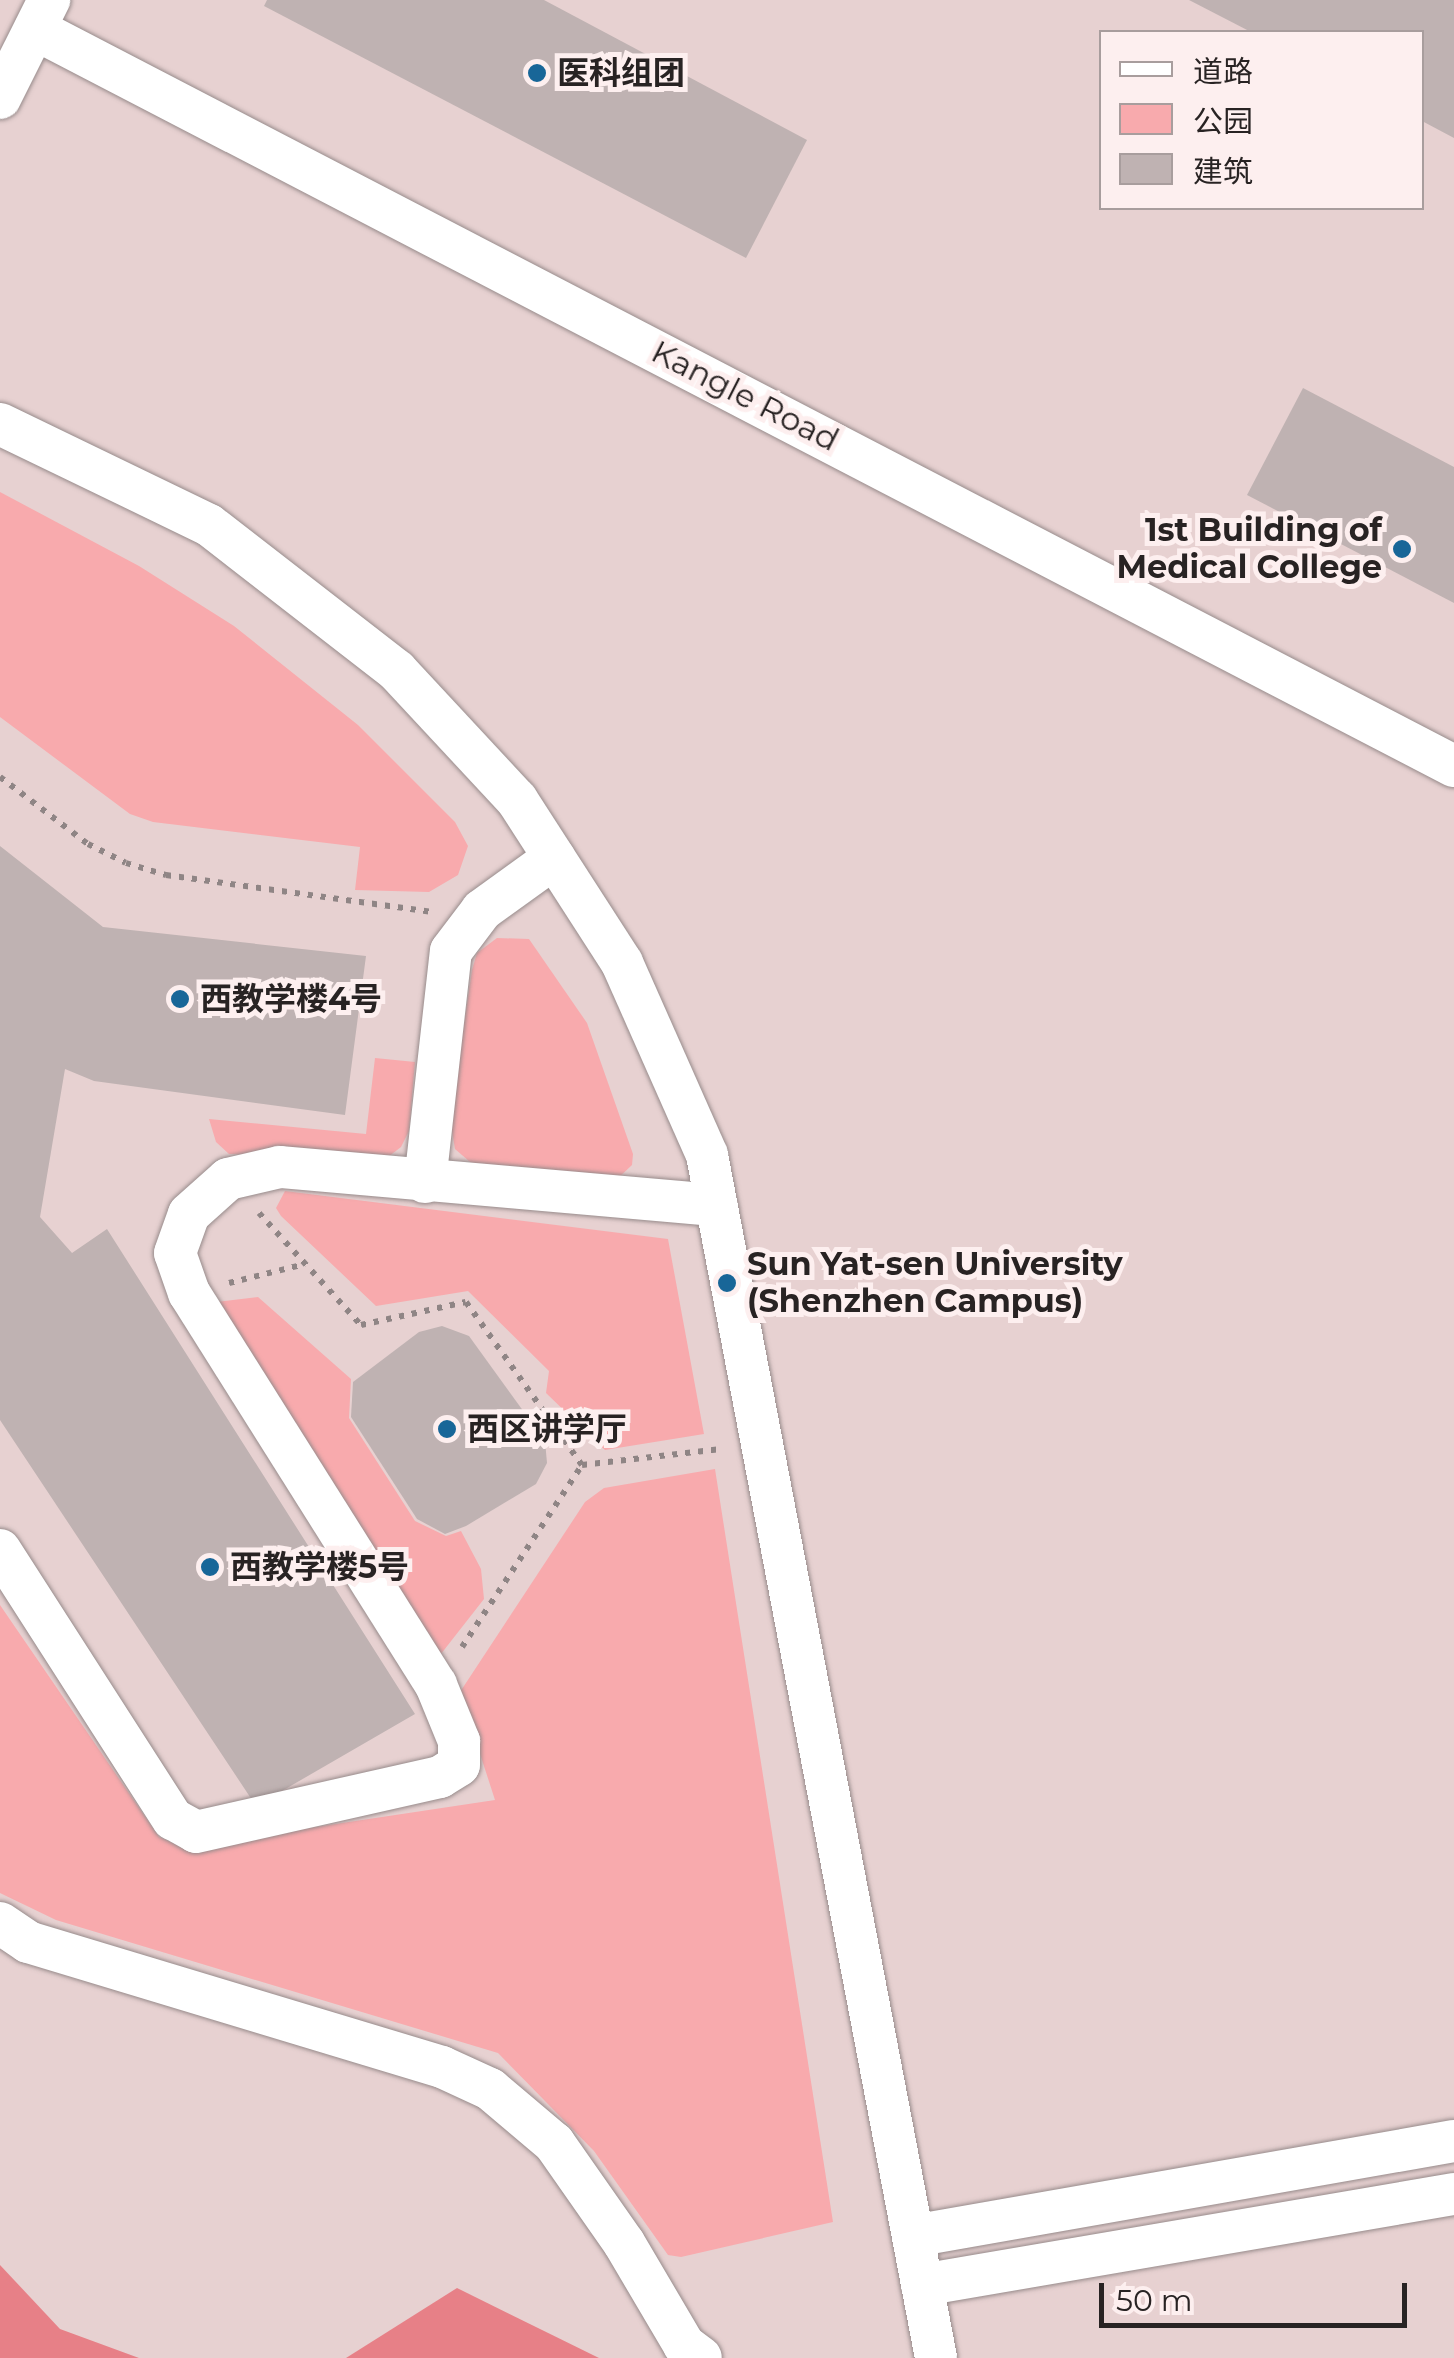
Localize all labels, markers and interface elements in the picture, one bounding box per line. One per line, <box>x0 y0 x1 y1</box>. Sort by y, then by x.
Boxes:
legend <box>1099 30 1424 210</box>
text: 道路 <box>1193 53 1253 90</box>
place label: 医科组团 <box>557 54 685 92</box>
marker: 医科组团 <box>526 62 548 84</box>
text: 公园 <box>1193 103 1253 140</box>
text: 建筑 <box>1193 153 1253 190</box>
street label: Kangle Road <box>645 332 845 460</box>
place label: 1st Building of Medical College <box>1117 512 1382 587</box>
marker: 1st Building of Medical College <box>1391 538 1413 560</box>
place label: 西教学楼4号 <box>200 980 382 1018</box>
marker: 西教学楼4号 <box>169 988 191 1010</box>
place label: Sun Yat-sen University (Shenzhen Campus) <box>747 1246 1123 1321</box>
marker: Sun Yat-sen University (Shenzhen Campus) <box>716 1272 738 1294</box>
place label: 西区讲学厅 <box>467 1410 627 1448</box>
marker: 西区讲学厅 <box>436 1418 458 1440</box>
place label: 西教学楼5号 <box>230 1548 409 1586</box>
marker: 西教学楼5号 <box>199 1556 221 1578</box>
scale bar <box>1104 2263 1412 2325</box>
text: 50 m <box>1116 2282 1193 2319</box>

